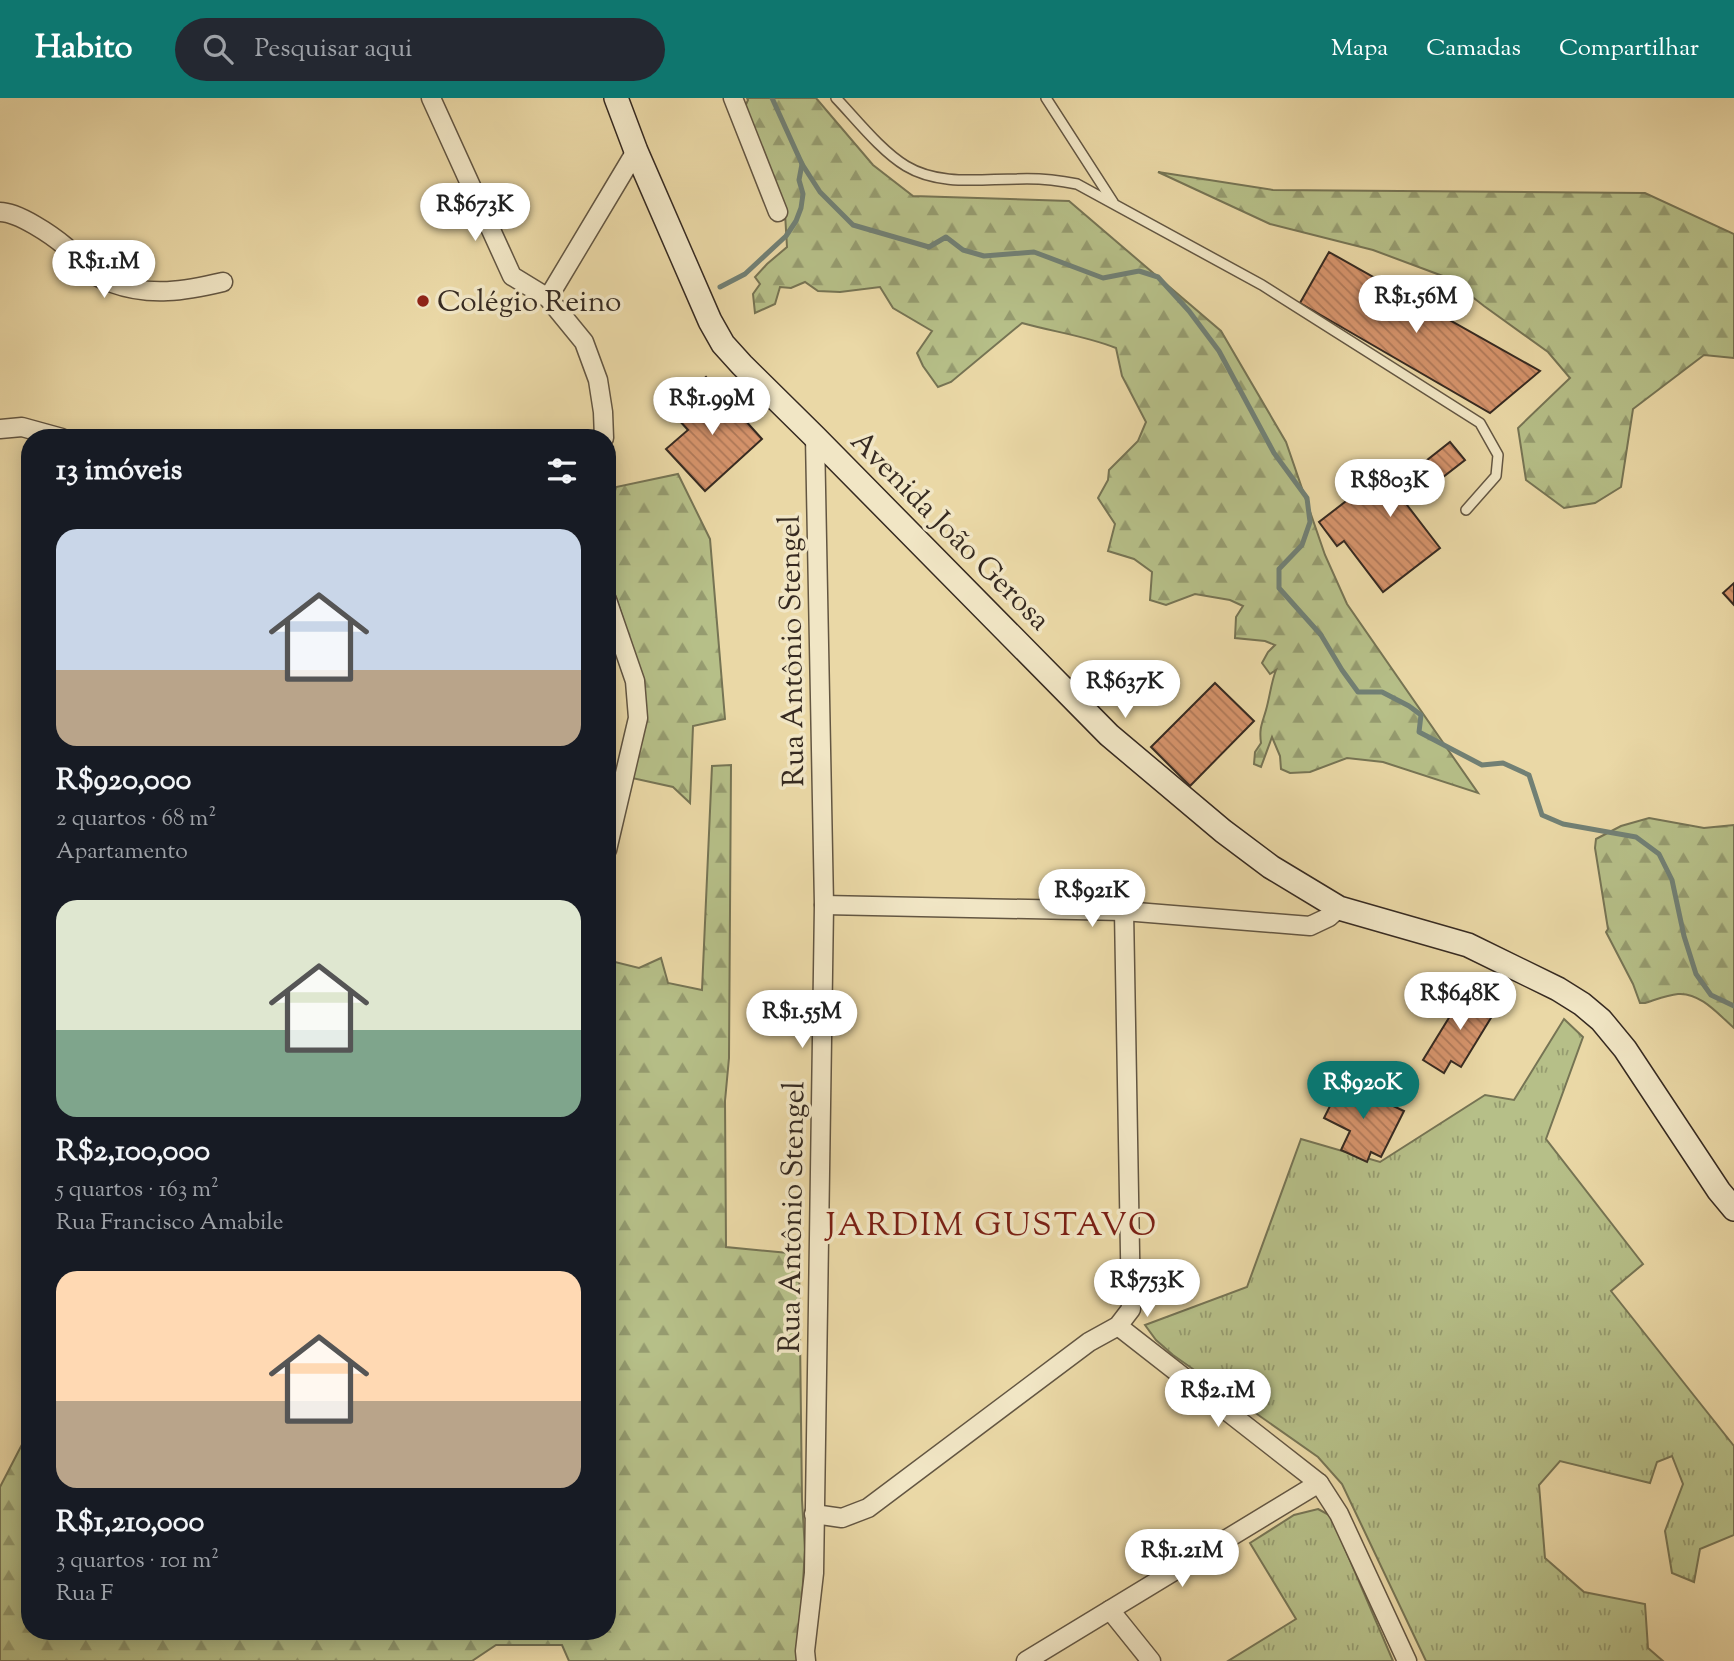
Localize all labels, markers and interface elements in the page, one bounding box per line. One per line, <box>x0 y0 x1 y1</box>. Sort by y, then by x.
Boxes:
search box <box>175 18 665 81</box>
text: Habito <box>35 25 133 73</box>
icon: search <box>199 30 237 68</box>
text: Pesquisar aqui <box>255 31 413 68</box>
text: Mapa <box>1331 32 1388 66</box>
text: Camadas <box>1426 32 1521 66</box>
text: Compartilhar <box>1559 32 1699 66</box>
pin: R$673K <box>418 184 532 243</box>
text: R$673K <box>436 189 514 222</box>
pin: R$1.1M <box>47 240 161 300</box>
text: R$1.1M <box>68 246 140 279</box>
pin: R$1.56M <box>1351 275 1481 335</box>
text: R$1.56M <box>1375 281 1457 314</box>
place label: Colégio Reino <box>437 282 621 325</box>
marker: Colégio Reino <box>415 293 431 309</box>
pin: R$1.99M <box>647 378 777 437</box>
text: R$1.99M <box>669 383 755 416</box>
street label: Avenida João Gerosa <box>839 422 1059 642</box>
text: 13 imóveis <box>56 450 182 493</box>
icon: filters <box>543 452 581 490</box>
pin: R$803K <box>1333 460 1447 519</box>
text: R$803K <box>1351 465 1429 498</box>
street label: Rua Antônio Stengel <box>770 515 817 787</box>
icon: home <box>256 574 382 700</box>
pin: R$637K <box>1068 660 1182 720</box>
text: R$637K <box>1086 666 1164 699</box>
text: R$920,000 <box>56 760 191 803</box>
text: 2 quartos · 68 m² <box>56 803 216 836</box>
text: Apartamento <box>56 836 188 869</box>
pin: R$921K <box>1035 870 1149 929</box>
text: R$921K <box>1054 875 1130 908</box>
icon: home <box>256 945 382 1071</box>
pin: R$648K <box>1403 972 1517 1032</box>
text: R$648K <box>1420 978 1500 1011</box>
pin: R$1.55M <box>737 990 867 1050</box>
text: R$1.55M <box>762 996 842 1029</box>
pin: R$920K <box>1306 1062 1420 1121</box>
text: R$920K <box>1323 1067 1403 1100</box>
street label: Rua Antônio Stengel <box>770 1081 817 1353</box>
text: R$2,100,000 <box>56 1131 210 1174</box>
text: 5 quartos · 163 m² <box>56 1174 219 1207</box>
district label: JARDIM GUSTAVO <box>824 1203 1158 1251</box>
text: Rua Francisco Amabile <box>56 1207 284 1240</box>
pin: R$753K <box>1090 1260 1204 1319</box>
text: R$753K <box>1110 1265 1184 1298</box>
icon: home <box>256 1316 382 1442</box>
pin: R$2.1M <box>1161 1370 1275 1429</box>
text: R$2.1M <box>1181 1375 1255 1408</box>
text: R$1,210,000 <box>56 1502 204 1545</box>
pin: R$1.21M <box>1117 1530 1247 1589</box>
text: R$1.21M <box>1141 1535 1223 1568</box>
text: 3 quartos · 101 m² <box>56 1545 219 1578</box>
text: Rua F <box>56 1578 113 1611</box>

